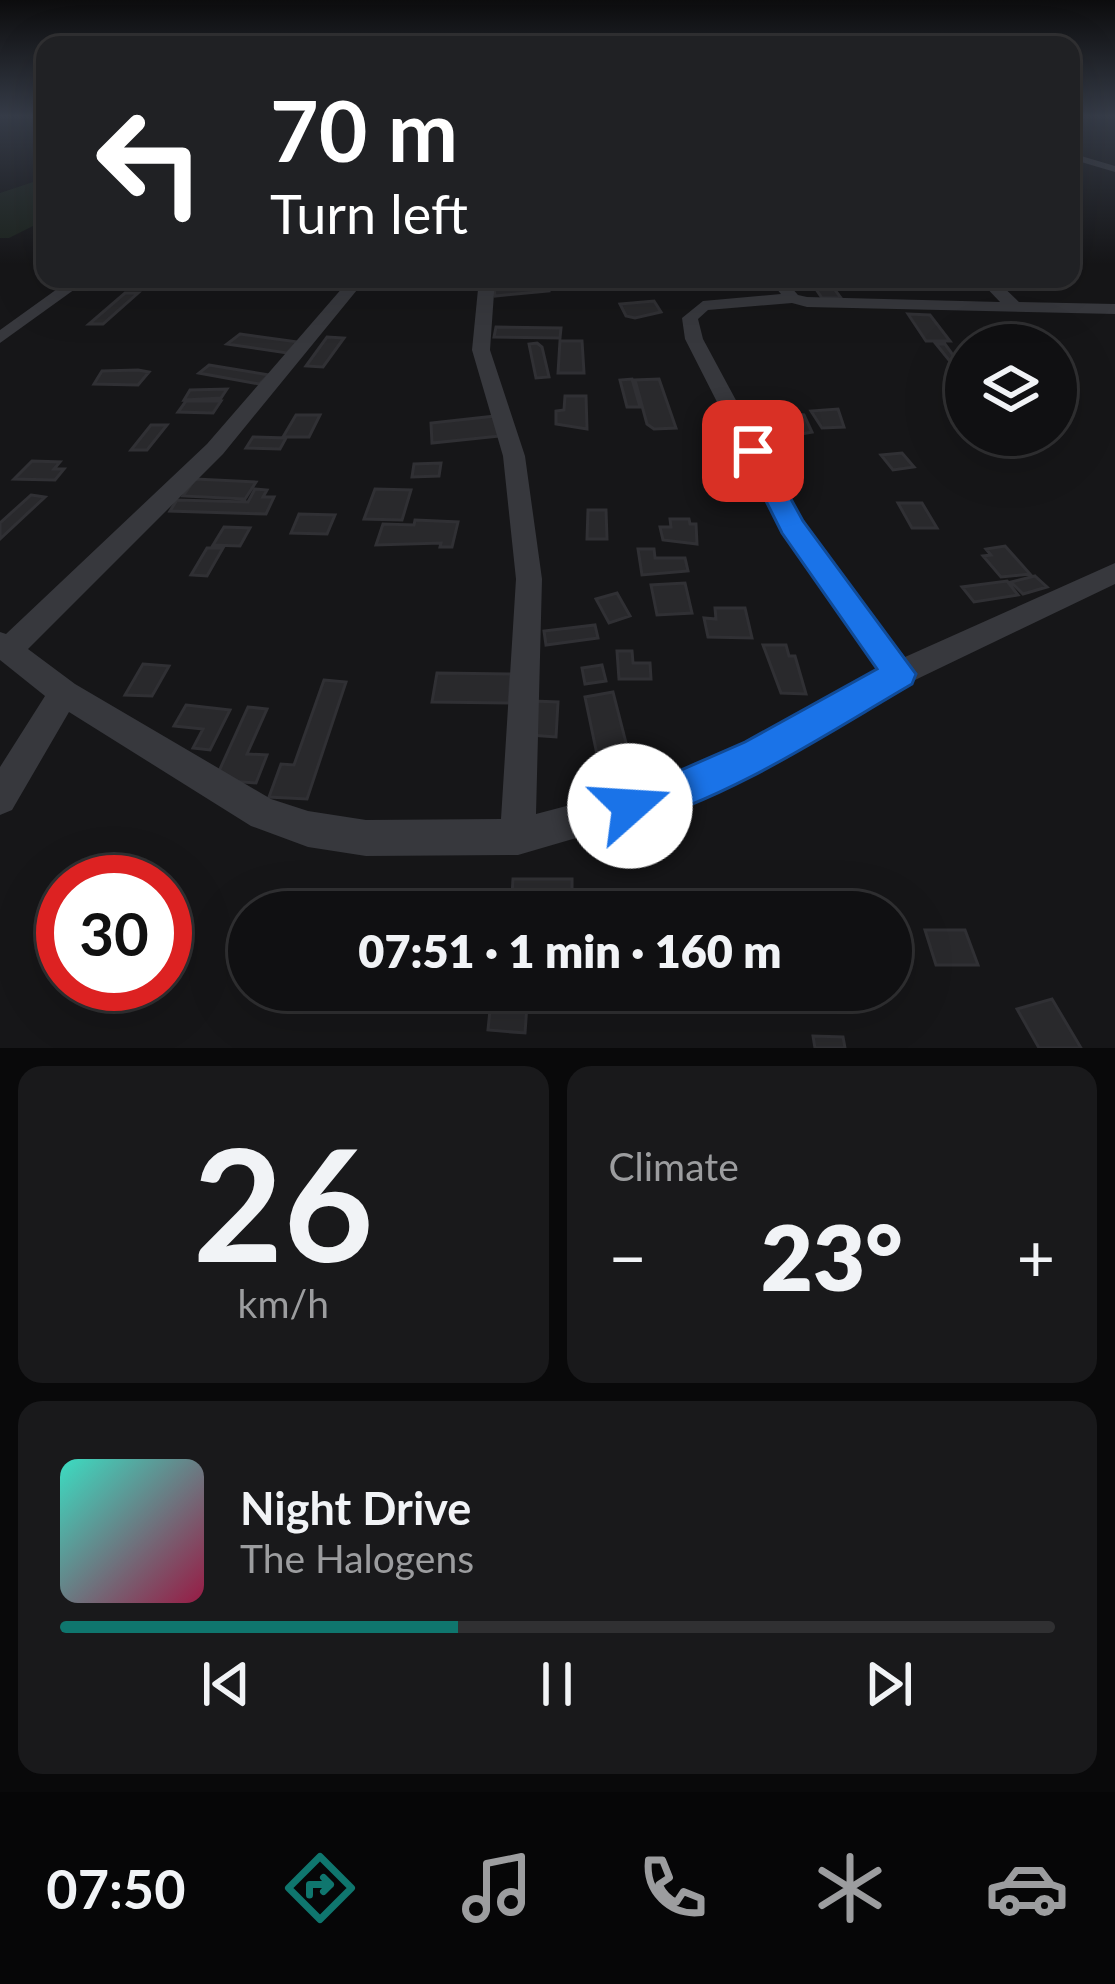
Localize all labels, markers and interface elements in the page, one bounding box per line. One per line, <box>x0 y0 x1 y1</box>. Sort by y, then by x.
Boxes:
text: 70 m <box>270 79 458 180</box>
icon: left <box>72 84 228 240</box>
text: Turn left <box>270 181 468 246</box>
map controls <box>945 324 1077 456</box>
button: layers <box>945 324 1077 456</box>
pin <box>702 400 804 502</box>
icon: arrive <box>720 418 786 484</box>
position arrow <box>567 743 693 869</box>
speed limit sign: 30 <box>36 855 192 1011</box>
text: 07:51 · 1 min · 160 m <box>358 924 782 978</box>
text: 26 <box>193 1108 374 1295</box>
text: Climate <box>609 1143 739 1189</box>
text: 23° <box>761 1202 903 1310</box>
text: − <box>609 1217 647 1296</box>
text: + <box>1017 1217 1055 1296</box>
text: km/h <box>238 1280 329 1326</box>
text: Night Drive <box>240 1481 471 1535</box>
text: The Halogens <box>240 1535 474 1581</box>
icon: previous <box>193 1651 259 1717</box>
icon: pause <box>524 1651 590 1717</box>
icon: next <box>856 1651 922 1717</box>
icon: directions <box>278 1846 362 1930</box>
icon: music <box>455 1846 539 1930</box>
icon: phone <box>631 1846 715 1930</box>
icon: climate <box>808 1846 892 1930</box>
icon: car <box>985 1846 1069 1930</box>
text: 07:50 <box>46 1856 186 1921</box>

